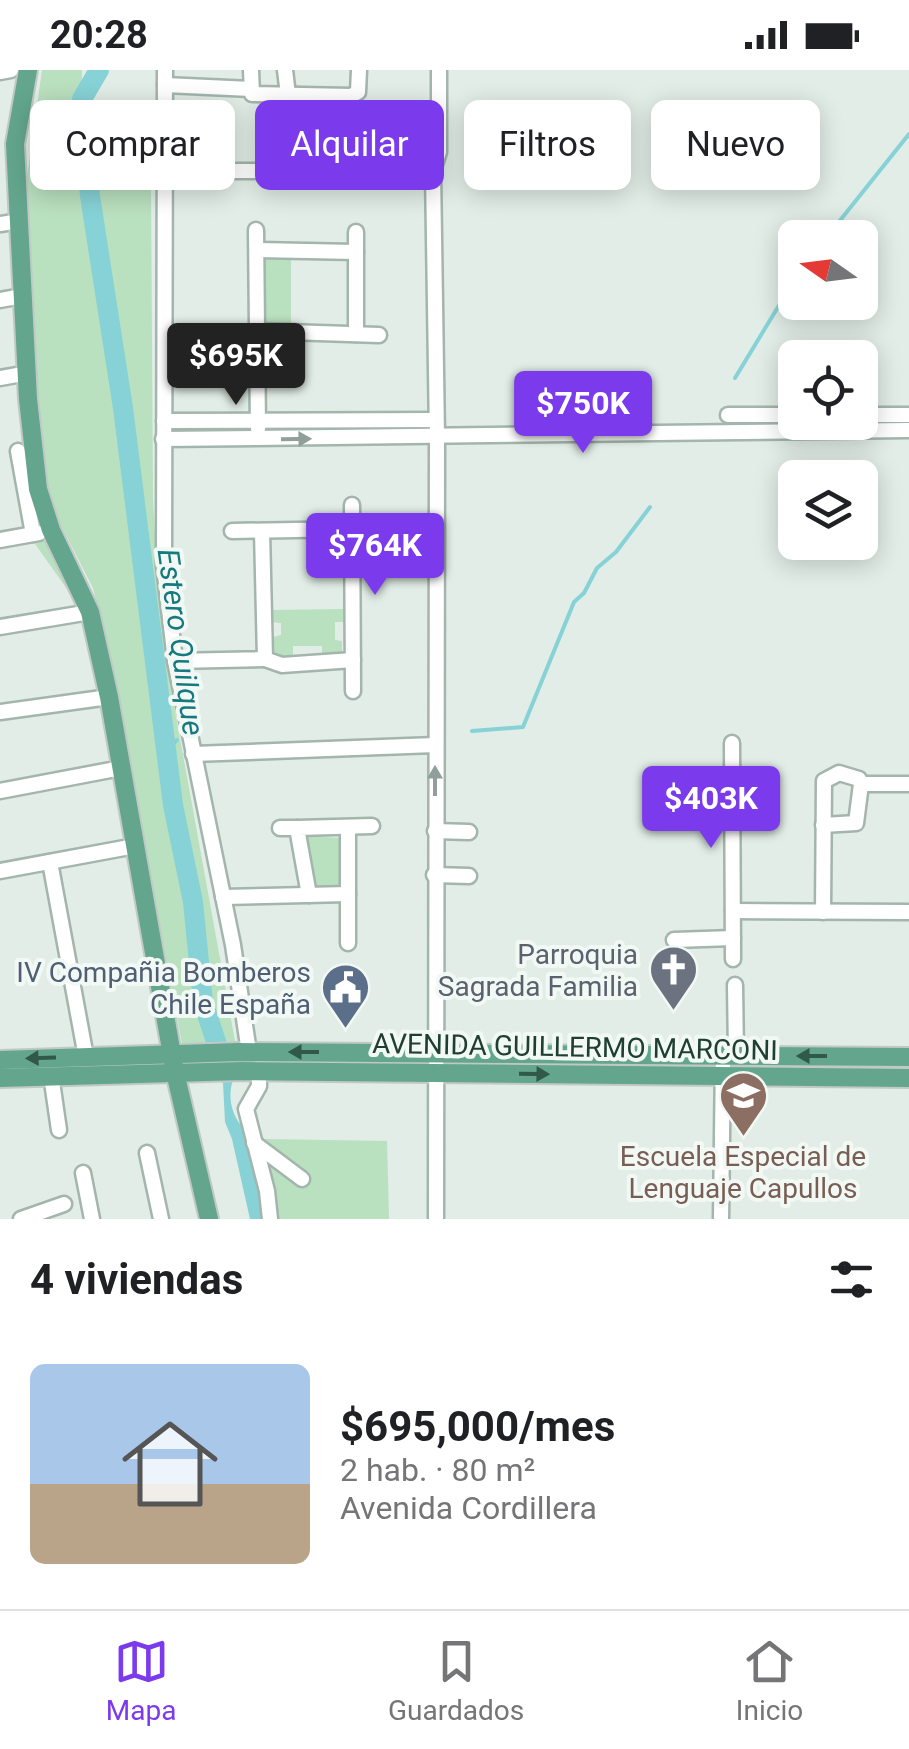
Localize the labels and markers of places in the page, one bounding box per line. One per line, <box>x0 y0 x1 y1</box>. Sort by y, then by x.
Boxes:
pin: $695K <box>166 323 306 408</box>
pin: $750K <box>513 371 653 456</box>
pin: $764K <box>305 513 445 598</box>
pin: $403K <box>641 766 781 851</box>
place label: Parroquia Sagrada Familia <box>438 938 638 1003</box>
church icon: Parroquia Sagrada Familia <box>647 944 699 1012</box>
place label: IV Compañia Bomberos Chile España <box>16 956 311 1021</box>
public building icon: IV Compañia Bomberos Chile España <box>320 962 372 1030</box>
school or university icon: Escuela Especial de Lenguaje Capullos <box>717 1070 769 1138</box>
place label: Escuela Especial de Lenguaje Capullos <box>620 1140 866 1205</box>

